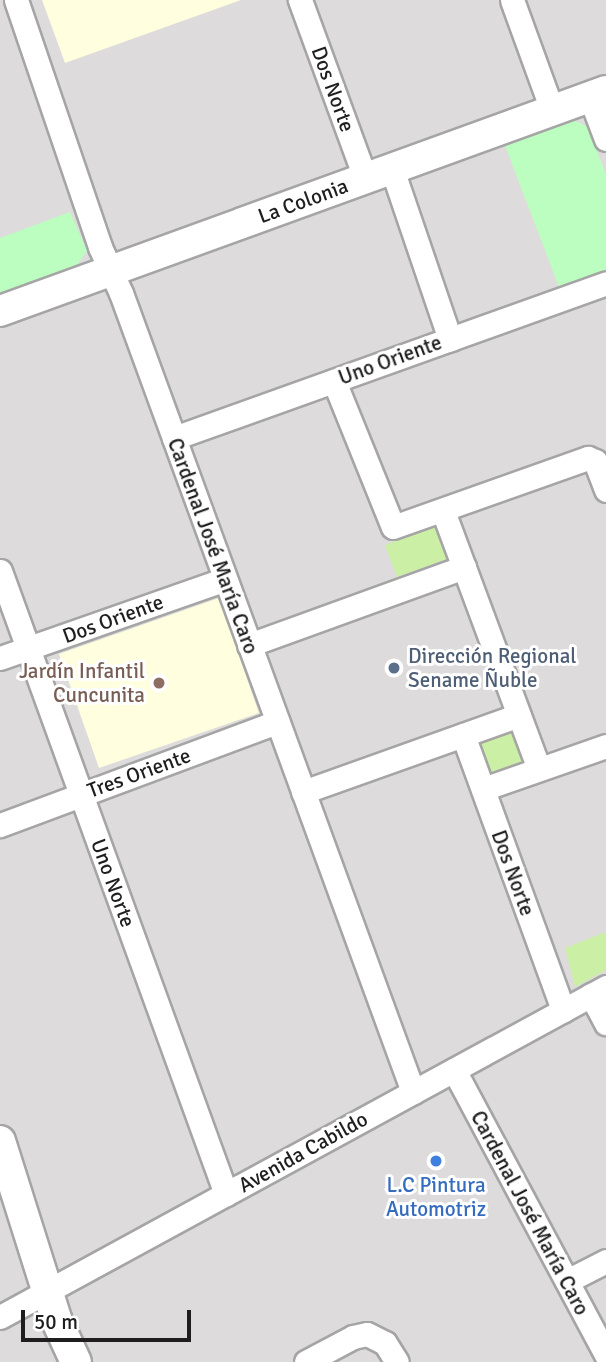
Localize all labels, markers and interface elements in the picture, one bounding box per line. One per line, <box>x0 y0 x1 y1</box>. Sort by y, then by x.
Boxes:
street label: Dos Norte <box>306 43 360 135</box>
street label: La Colonia <box>254 173 352 229</box>
street label: Uno Oriente <box>335 330 445 390</box>
street label: Cardenal José María Caro <box>162 435 264 657</box>
street label: Dos Oriente <box>59 589 167 649</box>
place label: Dirección Regional Sename Ñuble <box>408 643 576 693</box>
place label: Jardín Infantil Cuncunita <box>19 658 145 708</box>
marker: Dirección Regional Sename Ñuble <box>386 660 402 676</box>
marker: Jardín Infantil Cuncunita <box>151 675 167 691</box>
street label: Tres Oriente <box>84 743 194 803</box>
street label: Dos Norte <box>486 827 540 919</box>
street label: Uno Norte <box>85 835 141 931</box>
street label: Avenida Cabildo <box>234 1106 372 1198</box>
street label: Cardenal José María Caro <box>465 1106 595 1320</box>
marker: L.C Pintura Automotriz <box>428 1153 444 1169</box>
place label: L.C Pintura Automotriz <box>386 1172 486 1222</box>
scale bar <box>24 1296 194 1340</box>
text: 50 m <box>34 1309 78 1335</box>

